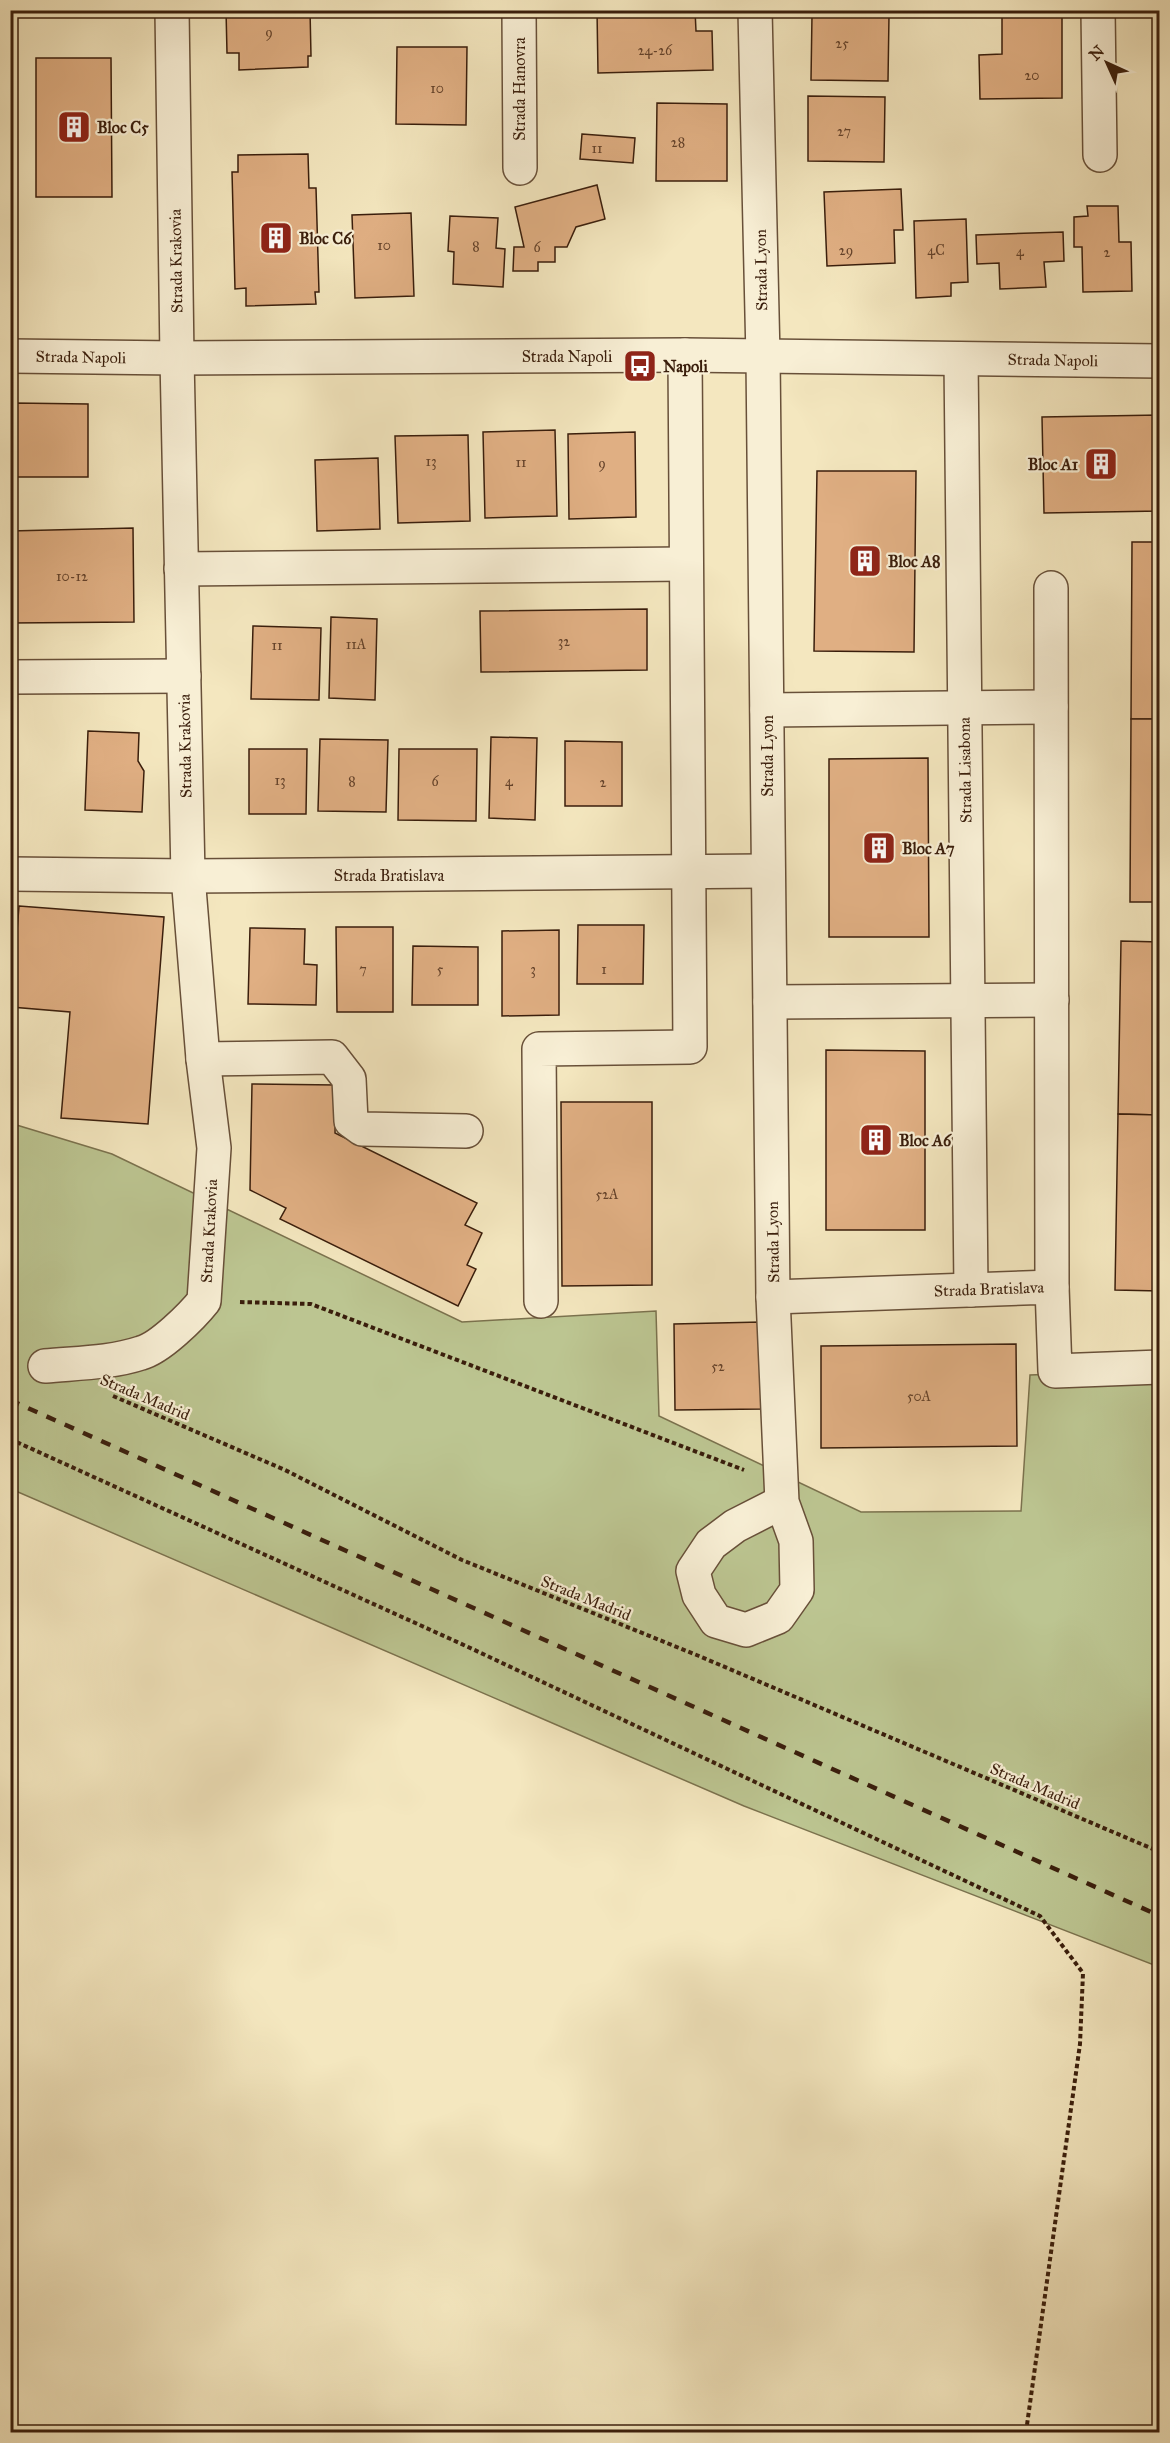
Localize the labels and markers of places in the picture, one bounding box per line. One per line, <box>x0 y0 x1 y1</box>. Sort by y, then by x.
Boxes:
building icon: Bloc C5 <box>56 109 92 145</box>
place label: Bloc C5 <box>97 118 149 137</box>
building icon: Bloc C6 <box>258 220 294 256</box>
place label: Bloc C6 <box>299 229 352 248</box>
bus stop icon: Napoli <box>622 348 658 384</box>
place label: Napoli <box>663 357 708 377</box>
building icon: Bloc A1 <box>1083 446 1119 482</box>
place label: Bloc A1 <box>1028 455 1079 474</box>
building icon: Bloc A8 <box>847 543 883 579</box>
place label: Bloc A8 <box>888 552 941 571</box>
building icon: Bloc A7 <box>861 830 897 866</box>
place label: Bloc A7 <box>902 839 955 858</box>
building icon: Bloc A6 <box>858 1122 894 1158</box>
place label: Bloc A6 <box>899 1131 952 1150</box>

